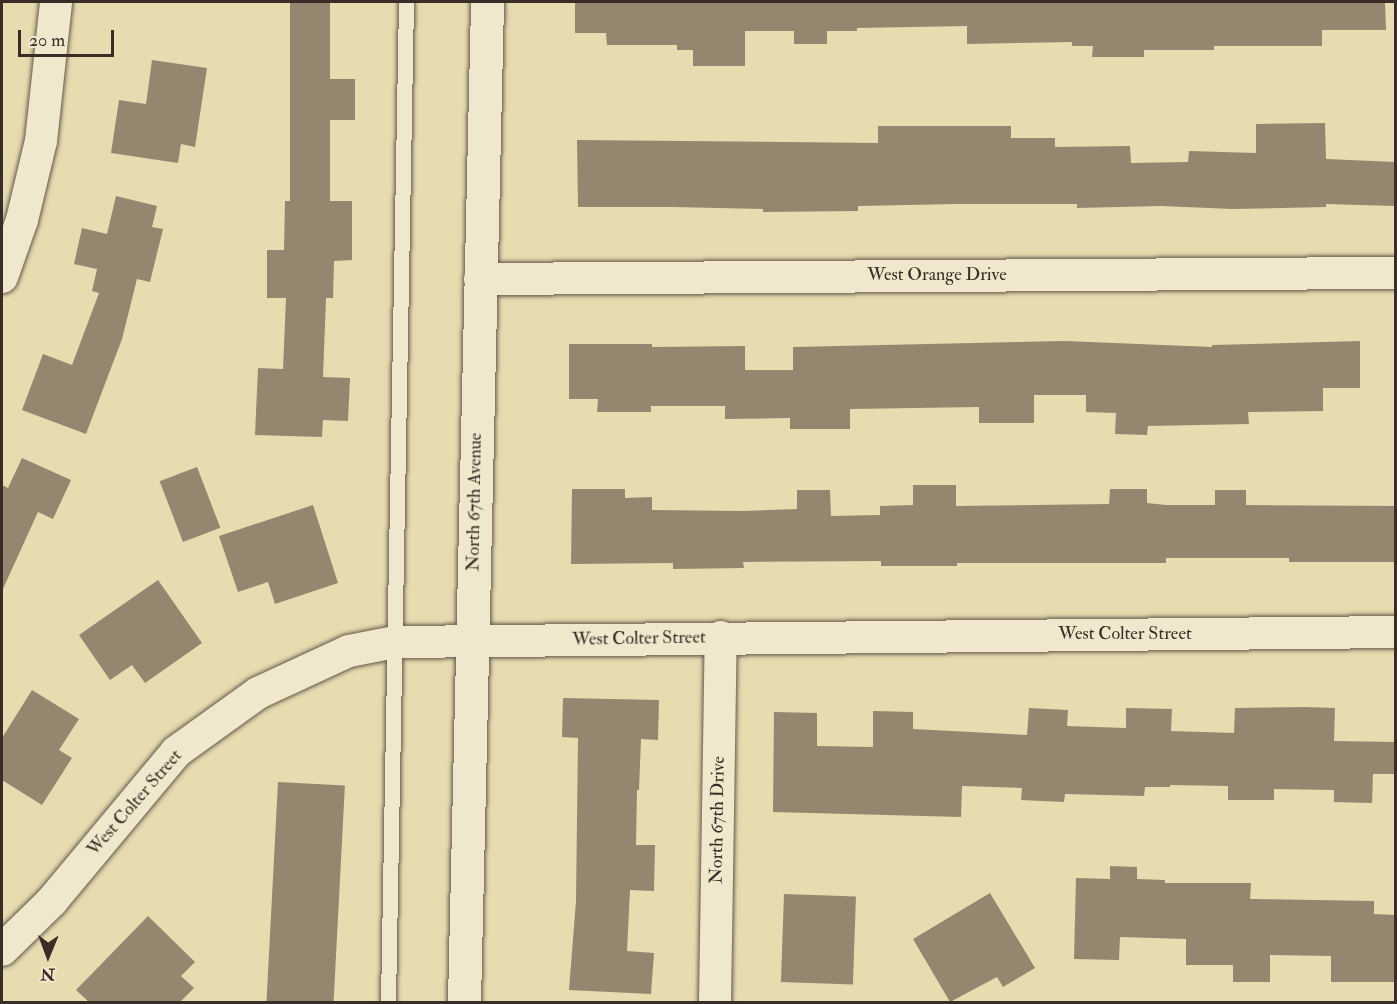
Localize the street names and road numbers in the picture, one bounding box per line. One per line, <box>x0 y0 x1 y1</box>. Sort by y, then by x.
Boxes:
street label: West Orange Drive <box>867 264 1007 286</box>
street label: North 67th Avenue <box>463 433 487 571</box>
street label: West Colter Street <box>1058 623 1192 645</box>
street label: West Colter Street <box>572 627 706 651</box>
street label: West Colter Street <box>83 746 187 860</box>
street label: North 67th Drive <box>706 756 730 884</box>

